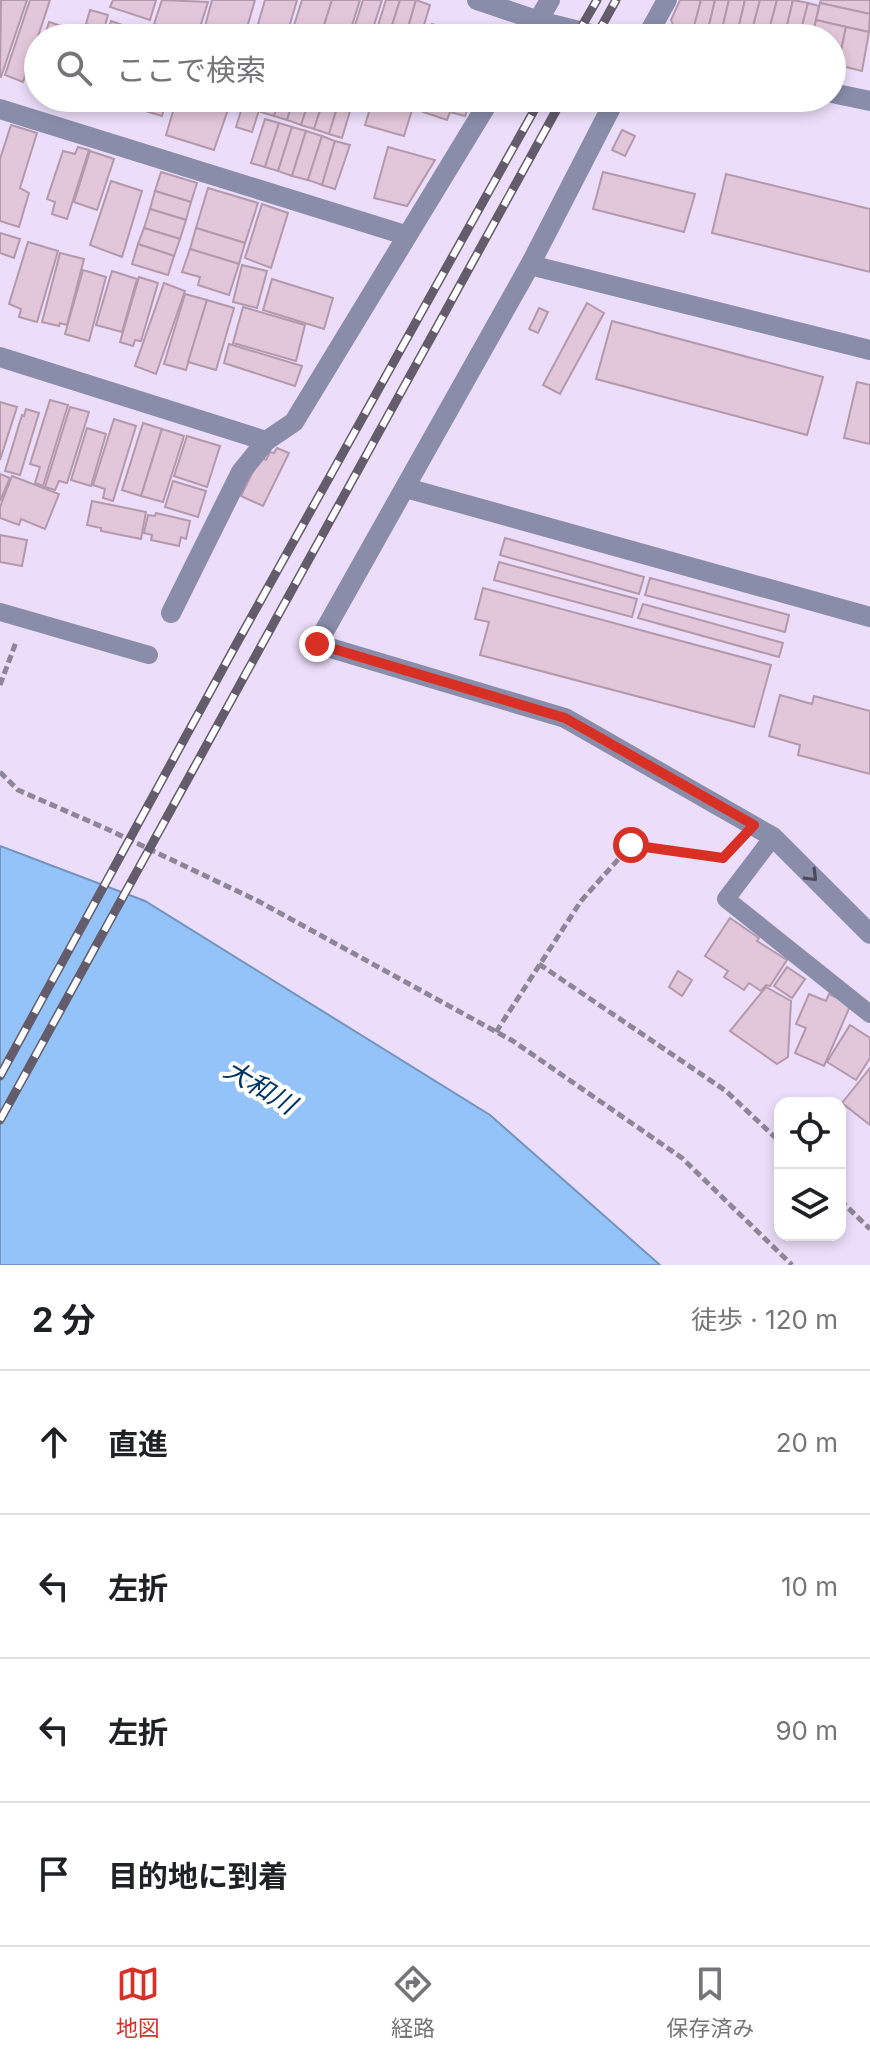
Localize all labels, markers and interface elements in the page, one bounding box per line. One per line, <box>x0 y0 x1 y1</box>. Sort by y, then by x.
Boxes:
search box <box>24 24 846 112</box>
icon: search <box>52 46 96 90</box>
text: ここで検索 <box>116 52 266 88</box>
route end <box>299 626 335 662</box>
route start <box>613 827 649 863</box>
one-way arrow <box>803 867 817 881</box>
water label: 大和川 <box>219 1053 304 1121</box>
map controls <box>774 1097 846 1241</box>
button: locate <box>774 1097 846 1169</box>
button: layers <box>774 1169 846 1241</box>
text: 2 分 <box>32 1299 95 1340</box>
text: 徒歩 · 120 m <box>691 1304 838 1335</box>
icon: ahead <box>32 1420 76 1464</box>
text: 直進 <box>108 1426 168 1462</box>
text: 20 m <box>776 1427 838 1458</box>
icon: left <box>32 1564 76 1608</box>
text: 左折 <box>108 1570 168 1606</box>
text: 10 m <box>781 1571 838 1602</box>
icon: left <box>32 1708 76 1752</box>
text: 左折 <box>108 1714 168 1750</box>
text: 90 m <box>775 1715 838 1746</box>
icon: arrive <box>32 1852 76 1896</box>
text: 目的地に到着 <box>108 1858 288 1894</box>
tab: 地図 <box>116 1962 160 2042</box>
tab: 経路 <box>391 1962 435 2042</box>
tab: 保存済み <box>666 1962 754 2042</box>

